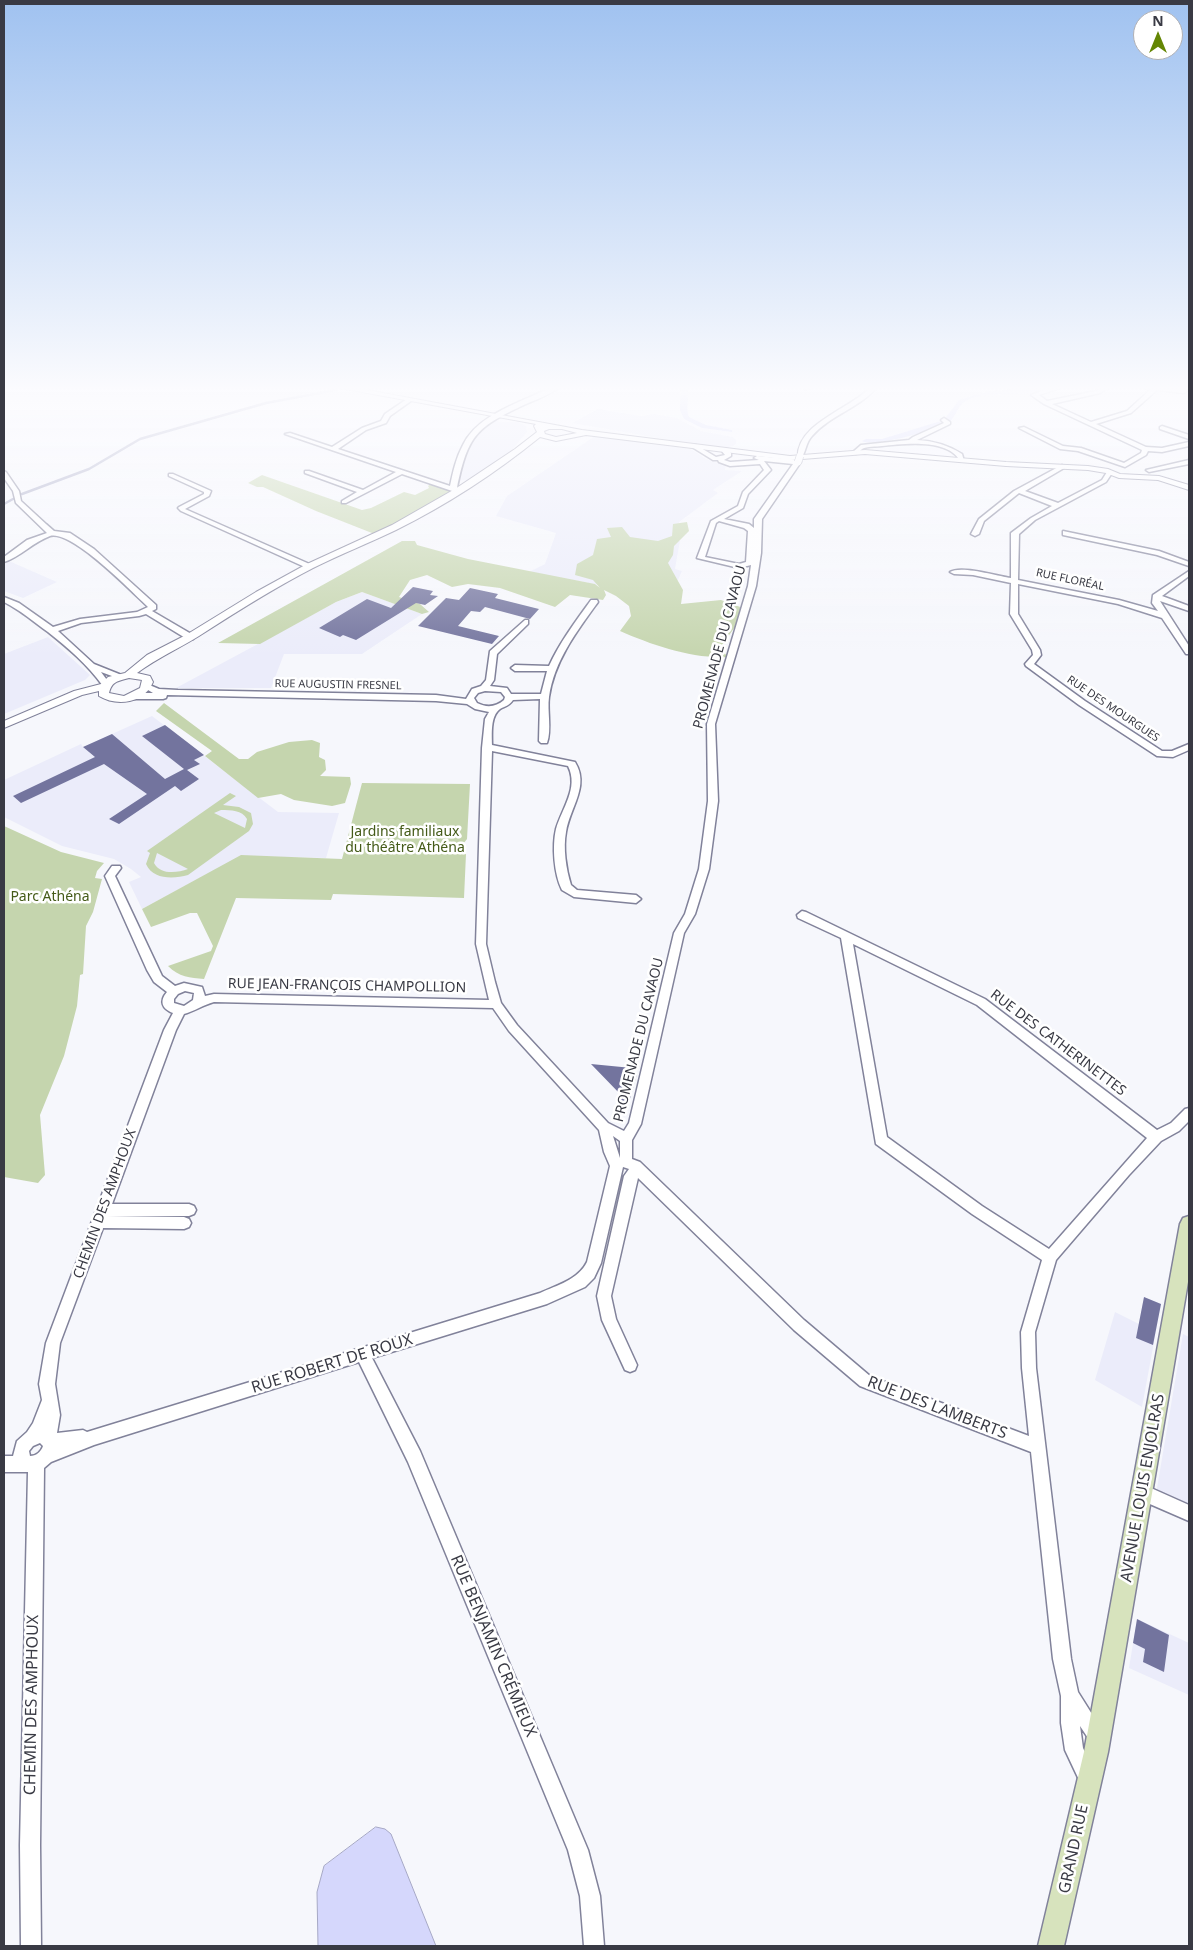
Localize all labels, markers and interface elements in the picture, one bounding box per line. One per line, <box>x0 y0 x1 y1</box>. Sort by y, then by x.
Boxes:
north arrow <box>1133 10 1183 60</box>
text: N <box>1152 11 1164 30</box>
street label: PROMENADE DU CAVAOU <box>690 563 750 731</box>
street label: RUE FLORÉAL <box>1035 566 1105 594</box>
street label: RUE DES MOURGUES <box>1064 673 1162 745</box>
street label: RUE AUGUSTIN FRESNEL <box>274 677 402 693</box>
park label: Jardins familiaux du théâtre Athéna <box>345 824 465 856</box>
park label: Parc Athéna <box>10 889 90 905</box>
street label: PROMENADE DU CAVAOU <box>610 956 668 1124</box>
street label: RUE JEAN-FRANÇOIS CHAMPOLLION <box>228 976 466 996</box>
street label: RUE DES CATHERINETTES <box>987 986 1129 1100</box>
street label: CHEMIN DES AMPHOUX <box>70 1127 140 1281</box>
street label: RUE ROBERT DE ROUX <box>249 1330 415 1398</box>
street label: RUE DES LAMBERTS <box>864 1372 1010 1444</box>
street label: AVENUE LOUIS ENJOLRAS <box>1117 1392 1169 1584</box>
street label: RUE BENJAMIN CRÉMIEUX <box>446 1552 540 1740</box>
street label: CHEMIN DES AMPHOUX <box>21 1615 43 1795</box>
street label: GRAND RUE <box>1055 1803 1093 1895</box>

